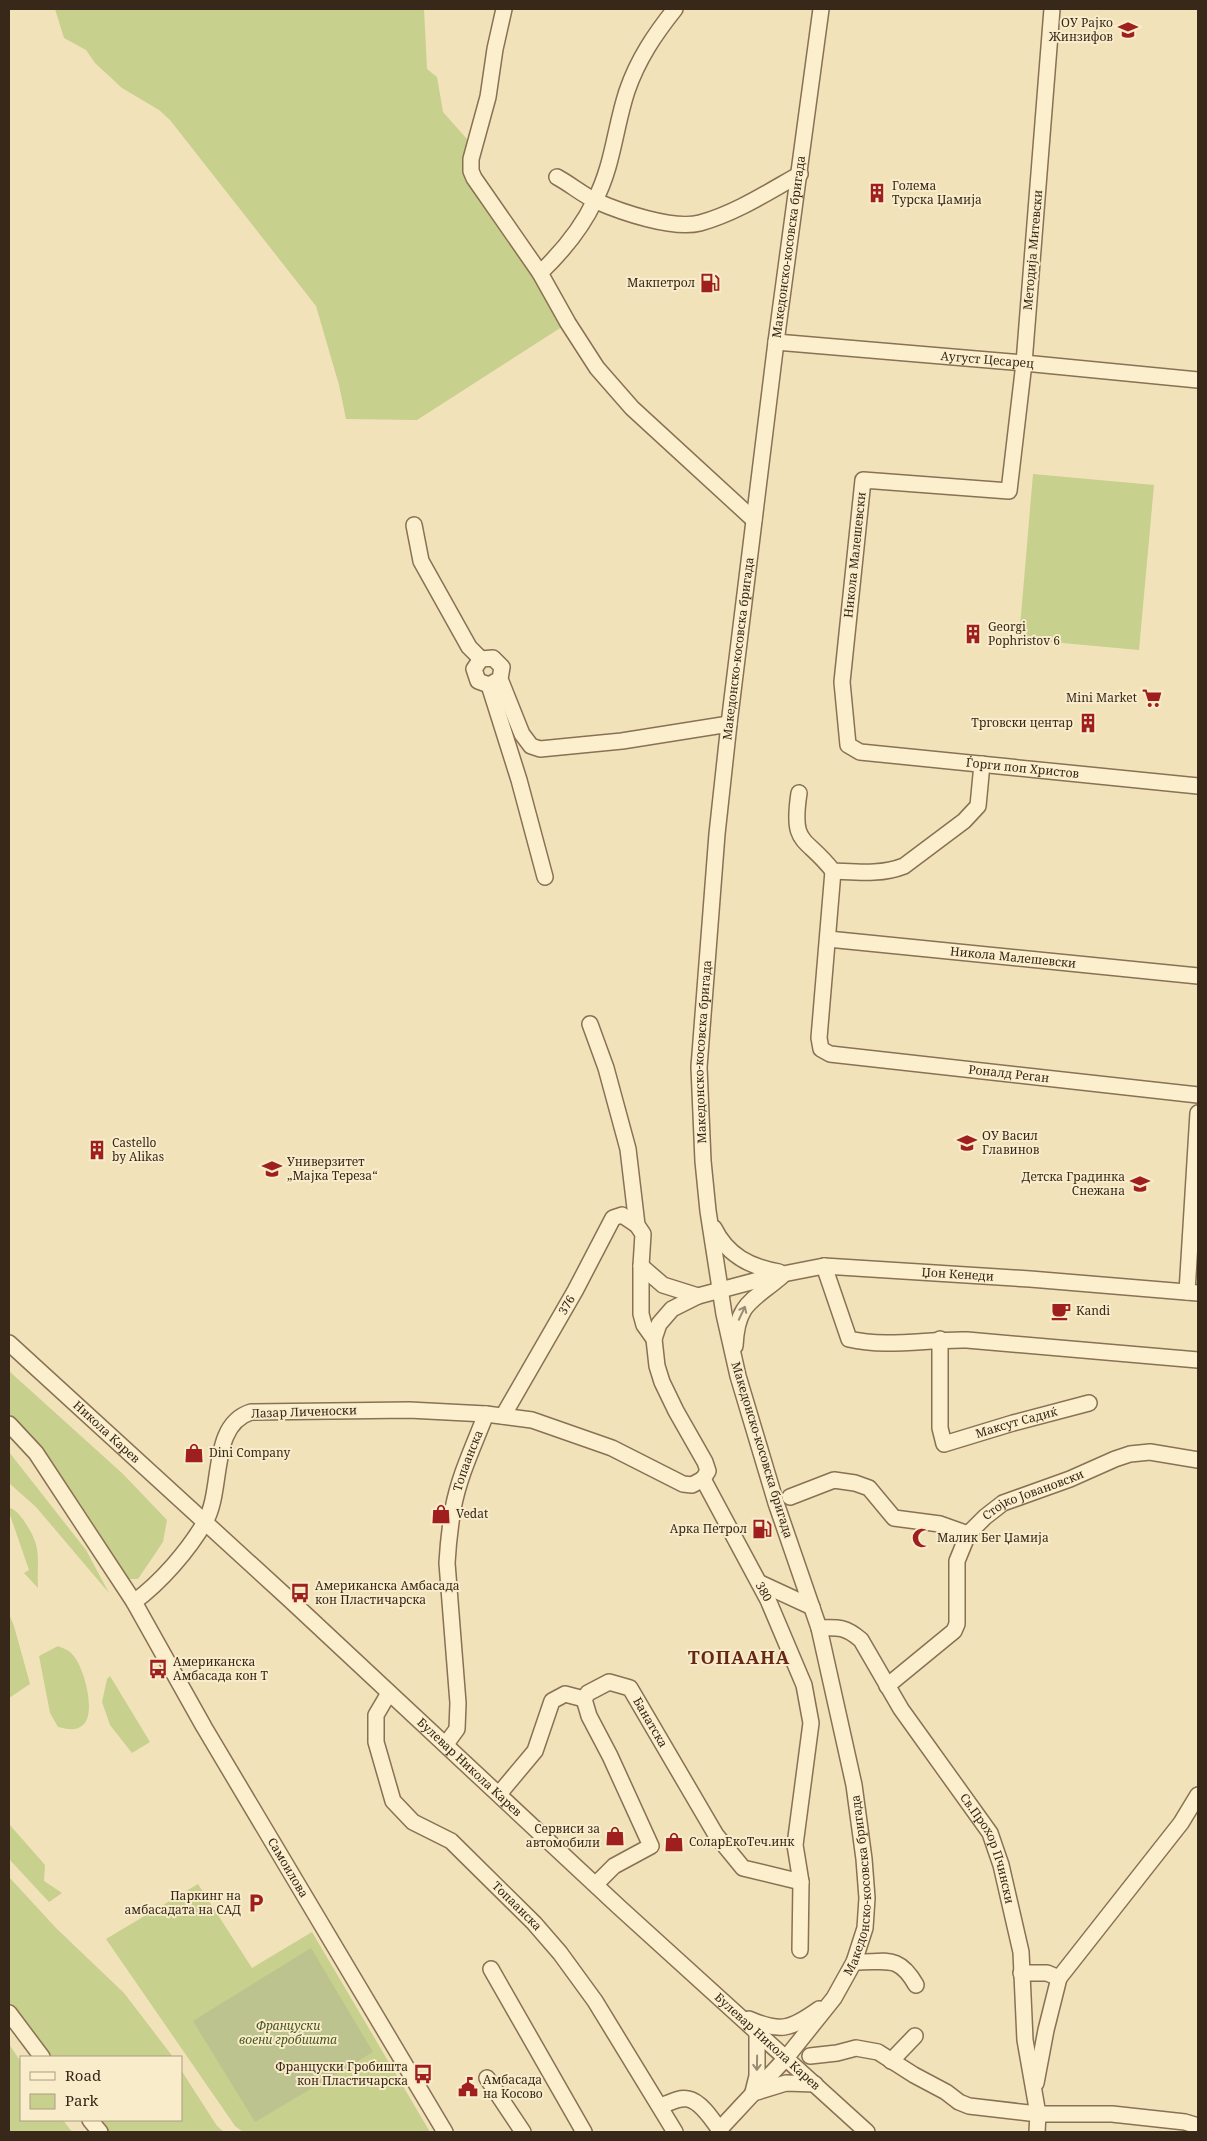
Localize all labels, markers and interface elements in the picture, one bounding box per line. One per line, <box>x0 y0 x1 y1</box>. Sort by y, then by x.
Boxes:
place label: ОУ Рајко Жинзифов <box>1048 14 1113 45</box>
school or university icon: ОУ Рајко Жинзифов <box>1117 19 1139 41</box>
street label: Македонско-косовска бригада <box>768 154 809 339</box>
place label: Голема Турска Џамија <box>892 177 982 208</box>
building icon: Голема Турска Џамија <box>866 182 888 204</box>
street label: Методија Митевски <box>1019 189 1046 311</box>
fuel station icon: Макпетрол <box>699 272 721 294</box>
place label: Макпетрол <box>627 274 695 291</box>
street label: Аугуст Цесарец <box>940 347 1035 372</box>
street label: Никола Малешевски <box>839 491 870 619</box>
street label: Македонско-косовска бригада <box>718 556 757 741</box>
place label: Georgi Pophristov 6 <box>988 618 1060 649</box>
building icon: Georgi Pophristov 6 <box>962 623 984 645</box>
supermarket icon: Mini Market <box>1141 687 1163 709</box>
place label: Mini Market <box>1066 689 1137 706</box>
building icon: Трговски центар <box>1077 712 1099 734</box>
place label: Трговски центар <box>971 714 1073 731</box>
street label: Ѓорги поп Христов <box>965 754 1080 782</box>
street label: Никола Малешевски <box>949 942 1077 972</box>
street label: Македонско-косовска бригада <box>690 959 715 1144</box>
street label: Роналд Реган <box>968 1060 1050 1086</box>
place label: ОУ Васил Главинов <box>982 1127 1040 1158</box>
school or university icon: ОУ Васил Главинов <box>956 1132 978 1154</box>
place label: Castello by Alikas <box>112 1134 164 1165</box>
building icon: Castello by Alikas <box>86 1139 108 1161</box>
place label: Универзитет „Мајка Тереза“ <box>287 1153 378 1184</box>
school or university icon: Универзитет „Мајка Тереза“ <box>261 1158 283 1180</box>
place label: Детска Градинка Снежана <box>1022 1168 1125 1199</box>
school or university icon: Детска Градинка Снежана <box>1129 1173 1151 1195</box>
street label: Џон Кенеди <box>921 1263 994 1285</box>
street label: 376 <box>554 1292 579 1318</box>
cafe icon: Kandi <box>1050 1300 1072 1322</box>
place label: Kandi <box>1076 1302 1110 1319</box>
one-way arrow <box>738 1306 747 1321</box>
street label: Македонско-косовска бригада <box>727 1359 798 1540</box>
street label: Никола Карев <box>70 1397 144 1467</box>
street label: Лазар Личеноски <box>251 1401 357 1422</box>
street label: Максут Садиќ <box>973 1402 1060 1442</box>
street label: Топаанска <box>449 1427 487 1493</box>
shop icon: Dini Company <box>183 1442 205 1464</box>
place label: Dini Company <box>209 1444 291 1461</box>
street label: Стојко Јовановски <box>979 1465 1086 1524</box>
shop icon: Vedat <box>430 1503 452 1525</box>
place label: Vedat <box>456 1505 488 1522</box>
fuel station icon: Арка Петрол <box>751 1518 773 1540</box>
place label: Арка Петрол <box>670 1520 747 1537</box>
mosque icon: Малик Бег Џамија <box>911 1527 933 1549</box>
place label: Малик Бег Џамија <box>937 1529 1049 1546</box>
place label: Американска Амбасада кон Пластичарска <box>315 1577 460 1608</box>
street label: 380 <box>752 1579 776 1605</box>
bus stop icon: Американска Амбасада кон Пластичарска <box>289 1582 311 1604</box>
district label: ТОПААНА <box>688 1645 790 1669</box>
place label: Американска Амбасада кон Т <box>173 1653 269 1684</box>
bus stop icon: Американска Амбасада кон Т <box>147 1658 169 1680</box>
street label: Банатска <box>629 1694 672 1751</box>
street label: Булевар Никола Карев <box>414 1714 526 1820</box>
street label: Св.Прохор Пчински <box>956 1790 1019 1905</box>
street label: Македонско-косовска бригада <box>839 1794 875 1978</box>
place label: Сервиси за автомобили <box>526 1820 600 1851</box>
shop icon: Сервиси за автомобили <box>604 1825 626 1847</box>
shop icon: СоларЕкоТеч.инк <box>663 1831 685 1853</box>
place label: СоларЕкоТеч.инк <box>689 1833 795 1850</box>
street label: Самоилова <box>264 1834 313 1901</box>
street label: Топаанска <box>488 1877 546 1934</box>
place label: Паркинг на амбасадата на САД <box>124 1887 241 1918</box>
parking icon: Паркинг на амбасадата на САД <box>245 1892 267 1914</box>
street label: Булевар Никола Карев <box>711 1989 825 2094</box>
park label: Француски воени гробишта <box>239 2017 337 2048</box>
one-way arrow <box>752 2054 762 2071</box>
legend <box>20 2056 182 2121</box>
place label: Француски Гробишта кон Пластичарска <box>275 2058 408 2089</box>
bus stop icon: Француски Гробишта кон Пластичарска <box>412 2063 434 2085</box>
text: Road <box>65 2065 101 2085</box>
place label: Амбасада на Косово <box>483 2071 543 2102</box>
public building icon: Амбасада на Косово <box>457 2076 479 2098</box>
text: Park <box>65 2090 99 2110</box>

